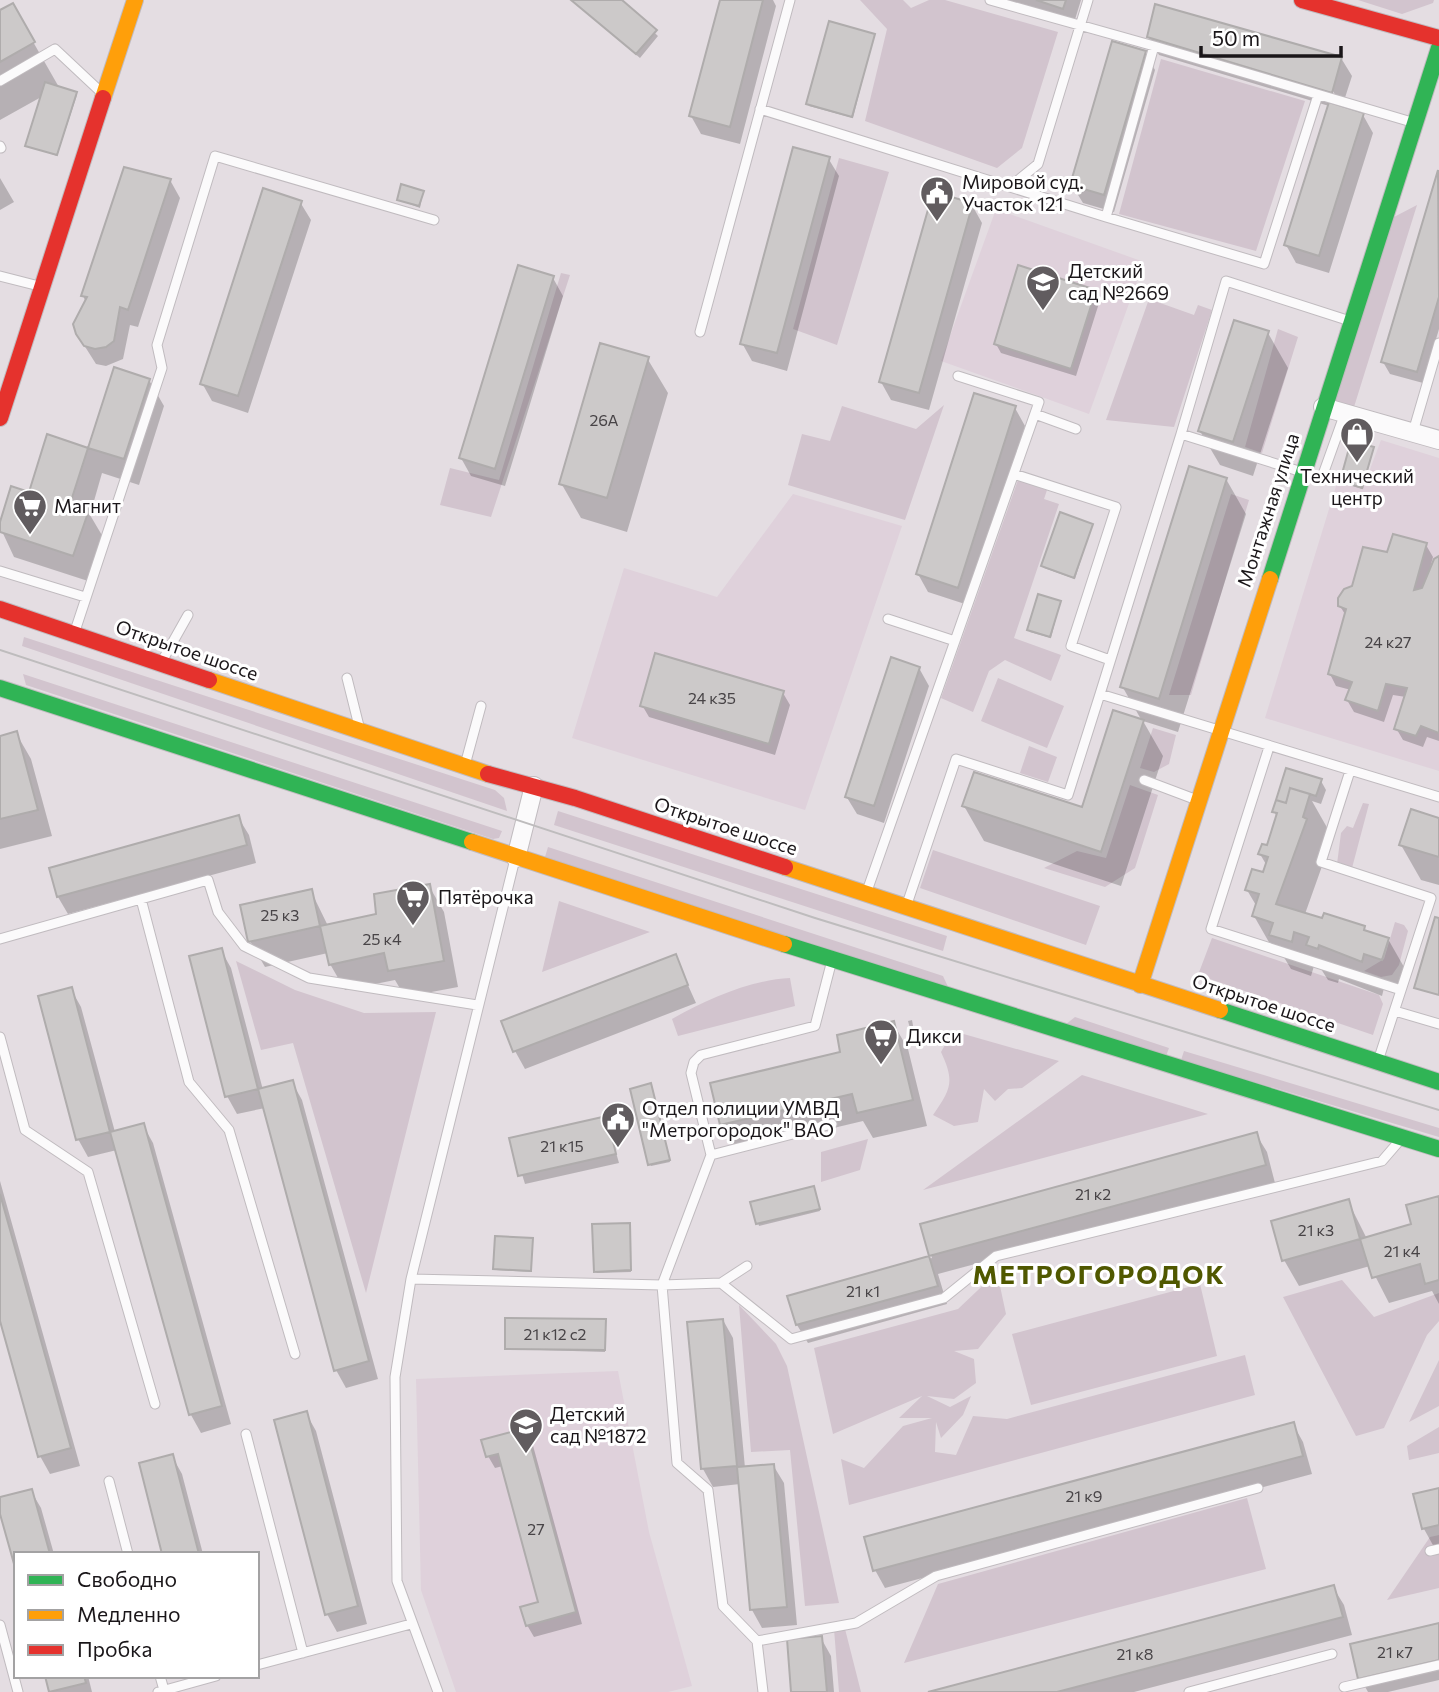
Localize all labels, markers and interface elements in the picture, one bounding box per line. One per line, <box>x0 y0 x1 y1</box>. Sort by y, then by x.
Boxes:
scale bar <box>1201 14 1341 58</box>
text: 50 m <box>1212 25 1260 50</box>
place label: Мировой суд. Участок 121 <box>962 170 1084 215</box>
public building icon: Мировой суд. Участок 121 <box>918 174 956 223</box>
place label: Детский сад №2669 <box>1068 259 1169 304</box>
school or university icon: Детский сад №2669 <box>1024 263 1062 312</box>
house number: 26А <box>589 410 619 429</box>
shop icon: Технический центр <box>1338 415 1376 464</box>
street label: Монтажная улица <box>1232 430 1303 590</box>
place label: Технический центр <box>1300 464 1414 509</box>
supermarket icon: Магнит <box>11 487 49 536</box>
place label: Магнит <box>54 494 121 517</box>
street label: Открытое шоссе <box>113 614 261 685</box>
house number: 24 к27 <box>1364 632 1412 651</box>
house number: 24 к35 <box>688 688 736 707</box>
street label: Открытое шоссе <box>652 792 801 860</box>
supermarket icon: Пятёрочка <box>394 878 432 927</box>
place label: Пятёрочка <box>438 885 534 908</box>
house number: 25 к3 <box>261 905 299 924</box>
house number: 25 к4 <box>362 929 402 948</box>
street label: Открытое шоссе <box>1190 969 1339 1037</box>
supermarket icon: Дикси <box>862 1017 900 1066</box>
place label: Дикси <box>906 1024 962 1047</box>
place label: Отдел полиции УМВД "Метрогородок" ВАО <box>642 1096 839 1141</box>
public building icon: Отдел полиции УМВД "Метрогородок" ВАО <box>599 1100 637 1149</box>
house number: 21 к15 <box>540 1136 584 1155</box>
house number: 21 к2 <box>1075 1184 1111 1203</box>
house number: 21 к3 <box>1298 1220 1334 1239</box>
house number: 21 к4 <box>1384 1241 1421 1260</box>
district label: МЕТРОГОРОДОК <box>972 1258 1226 1289</box>
house number: 21 к1 <box>846 1281 880 1300</box>
house number: 21 к12 с2 <box>524 1324 587 1343</box>
place label: Детский сад №1872 <box>550 1402 646 1447</box>
school or university icon: Детский сад №1872 <box>507 1406 545 1455</box>
house number: 21 к9 <box>1065 1486 1103 1505</box>
house number: 27 <box>527 1519 545 1538</box>
legend <box>14 1552 259 1678</box>
text: Свободно <box>77 1566 177 1591</box>
text: Медленно <box>77 1601 181 1626</box>
text: Пробка <box>77 1636 152 1661</box>
house number: 21 к7 <box>1377 1642 1413 1661</box>
house number: 21 к8 <box>1116 1644 1154 1663</box>

